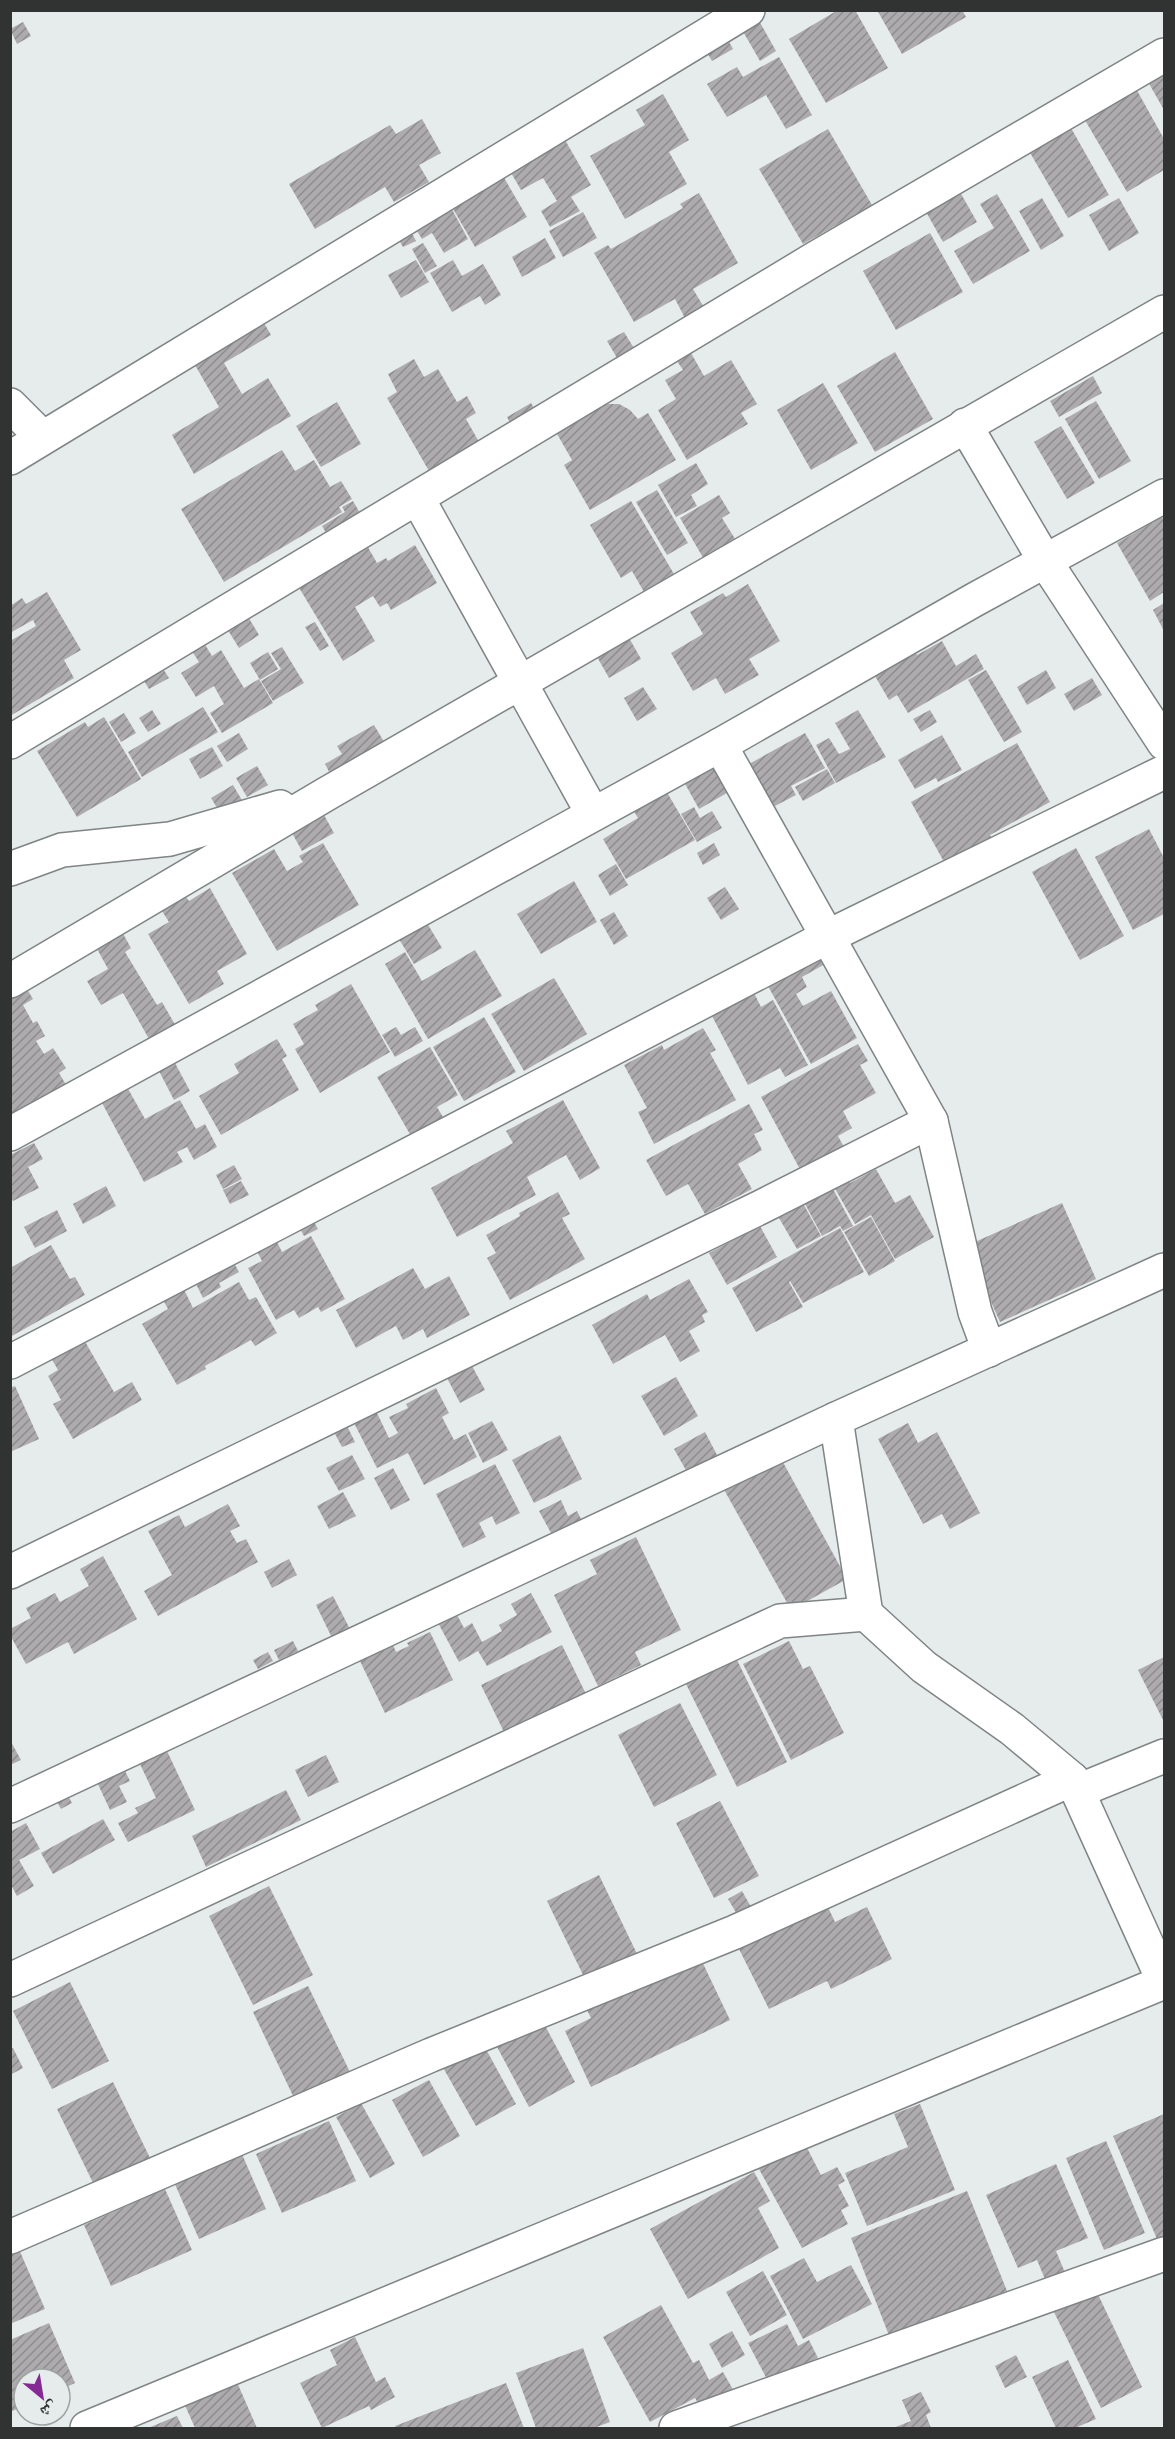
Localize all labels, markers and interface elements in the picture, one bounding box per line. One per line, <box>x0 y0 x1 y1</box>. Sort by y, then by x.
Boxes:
north arrow <box>12 2367 72 2427</box>
text: ش <box>36 2395 62 2424</box>

